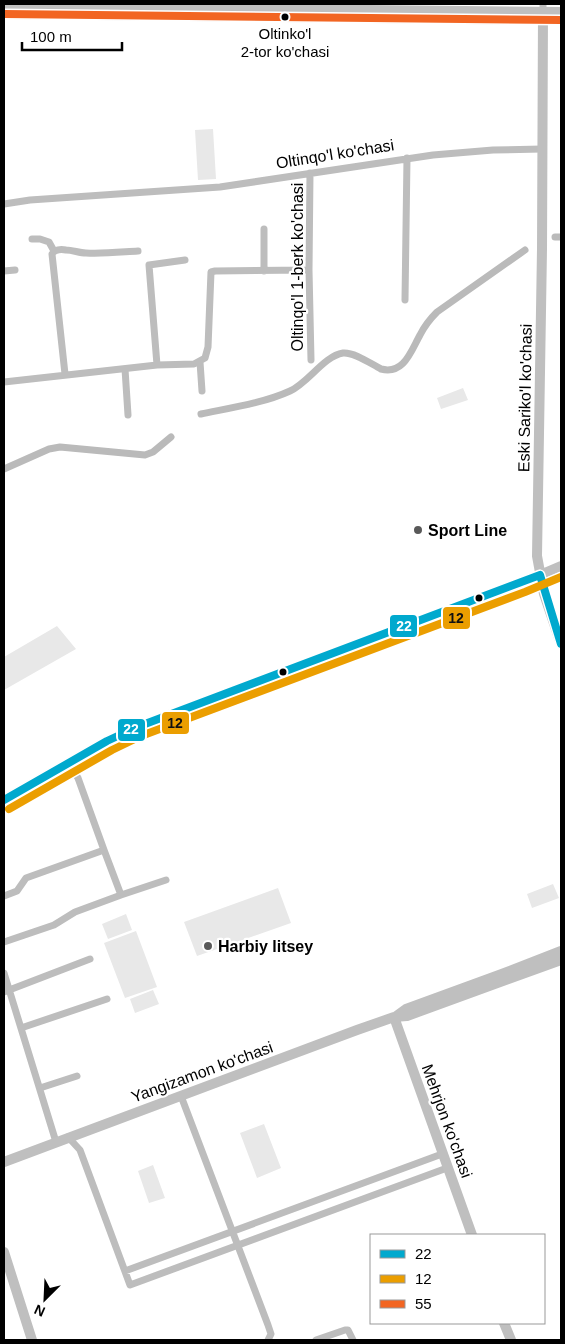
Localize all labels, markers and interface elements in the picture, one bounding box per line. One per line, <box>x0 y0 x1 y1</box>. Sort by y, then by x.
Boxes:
marker: Oltinko'l 2-tor ko'chasi <box>280 12 290 22</box>
scale bar <box>22 20 122 52</box>
place label: Oltinko'l 2-tor ko'chasi <box>241 25 329 60</box>
text: 100 m <box>30 28 72 45</box>
street label: Oltinqo'l ko'chasi <box>275 136 395 172</box>
street label: Oltinqo'l 1-berk ko'chasi <box>289 183 306 351</box>
street label: Eski Sariko'l ko'chasi <box>515 324 535 472</box>
place label: Sport Line <box>428 522 507 539</box>
marker: Sport Line <box>412 524 424 536</box>
unlabelled marker <box>474 593 484 603</box>
line badge: 12 <box>442 606 471 630</box>
text: 12 <box>448 610 464 626</box>
line badge: 22 <box>389 614 418 638</box>
text: 22 <box>396 618 412 634</box>
unlabelled marker <box>278 667 288 677</box>
line badge: 12 <box>161 711 190 735</box>
text: 12 <box>167 715 183 731</box>
line badge: 22 <box>117 718 146 742</box>
text: 22 <box>123 721 139 737</box>
place label: Harbiy litsey <box>218 938 313 955</box>
marker: Harbiy litsey <box>202 940 214 952</box>
street label: Yangizamon ko'chasi <box>129 1038 275 1106</box>
street label: Mehrjon ko'chasi <box>419 1062 475 1180</box>
legend <box>370 1234 545 1324</box>
text: 22 <box>415 1245 432 1262</box>
text: 12 <box>415 1270 432 1287</box>
north arrow <box>20 1274 70 1324</box>
text: 55 <box>415 1295 432 1312</box>
text: N <box>32 1302 48 1320</box>

